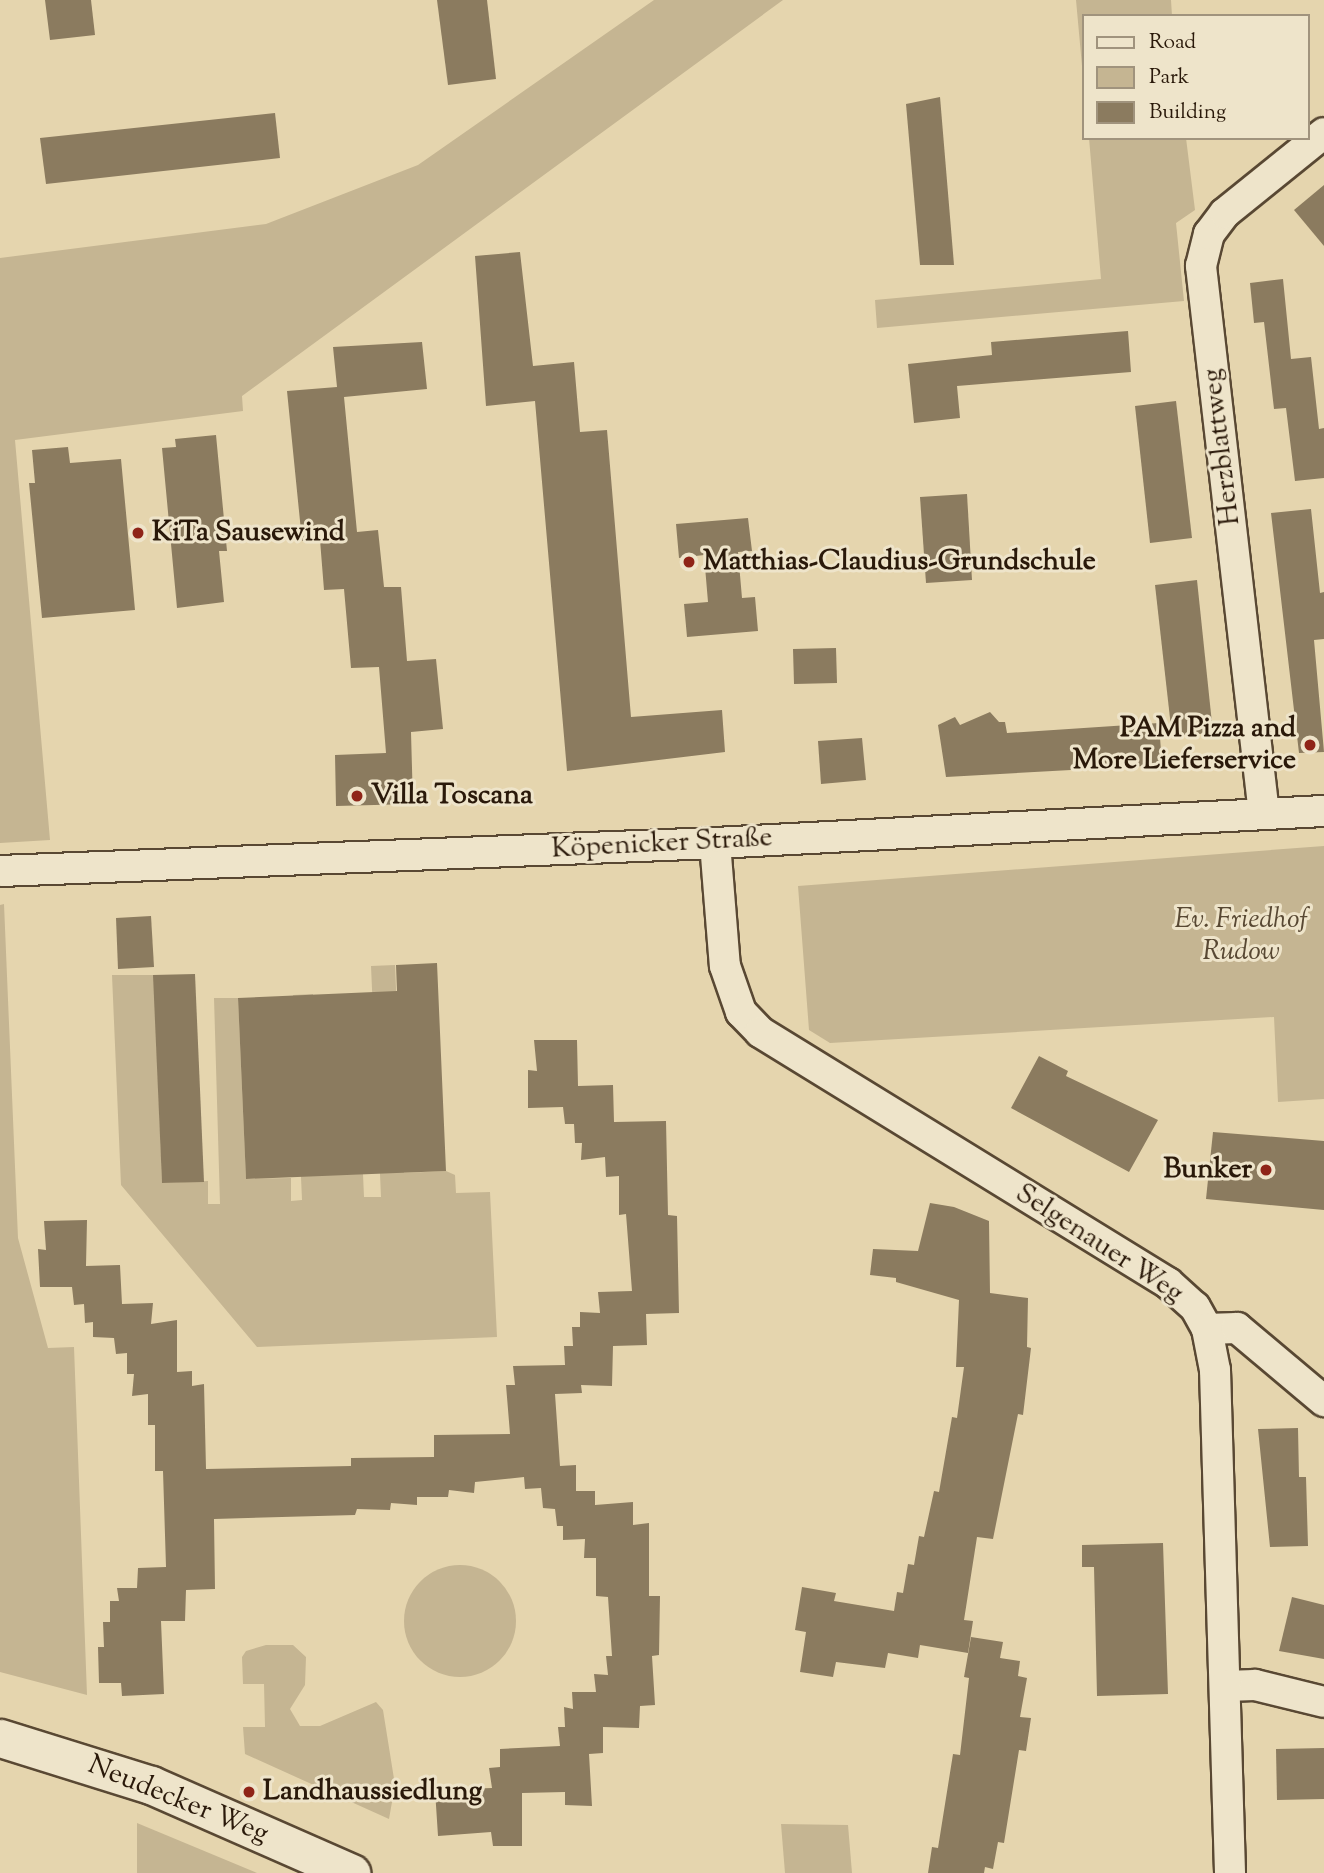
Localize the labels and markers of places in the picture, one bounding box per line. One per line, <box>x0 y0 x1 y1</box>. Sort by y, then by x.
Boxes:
place label: KiTa Sausewind <box>152 516 345 550</box>
marker: KiTa Sausewind <box>130 525 146 541</box>
place label: Matthias-Claudius-Grundschule <box>703 545 1096 579</box>
marker: Matthias-Claudius-Grundschule <box>681 554 697 570</box>
place label: PAM Pizza and More Lieferservice <box>1073 712 1296 778</box>
marker: PAM Pizza and More Lieferservice <box>1302 737 1318 753</box>
place label: Villa Toscana <box>371 779 533 813</box>
marker: Villa Toscana <box>349 788 365 804</box>
place label: Bunker <box>1163 1153 1252 1187</box>
marker: Bunker <box>1258 1162 1274 1178</box>
place label: Landhaussiedlung <box>263 1775 482 1809</box>
marker: Landhaussiedlung <box>241 1784 257 1800</box>

